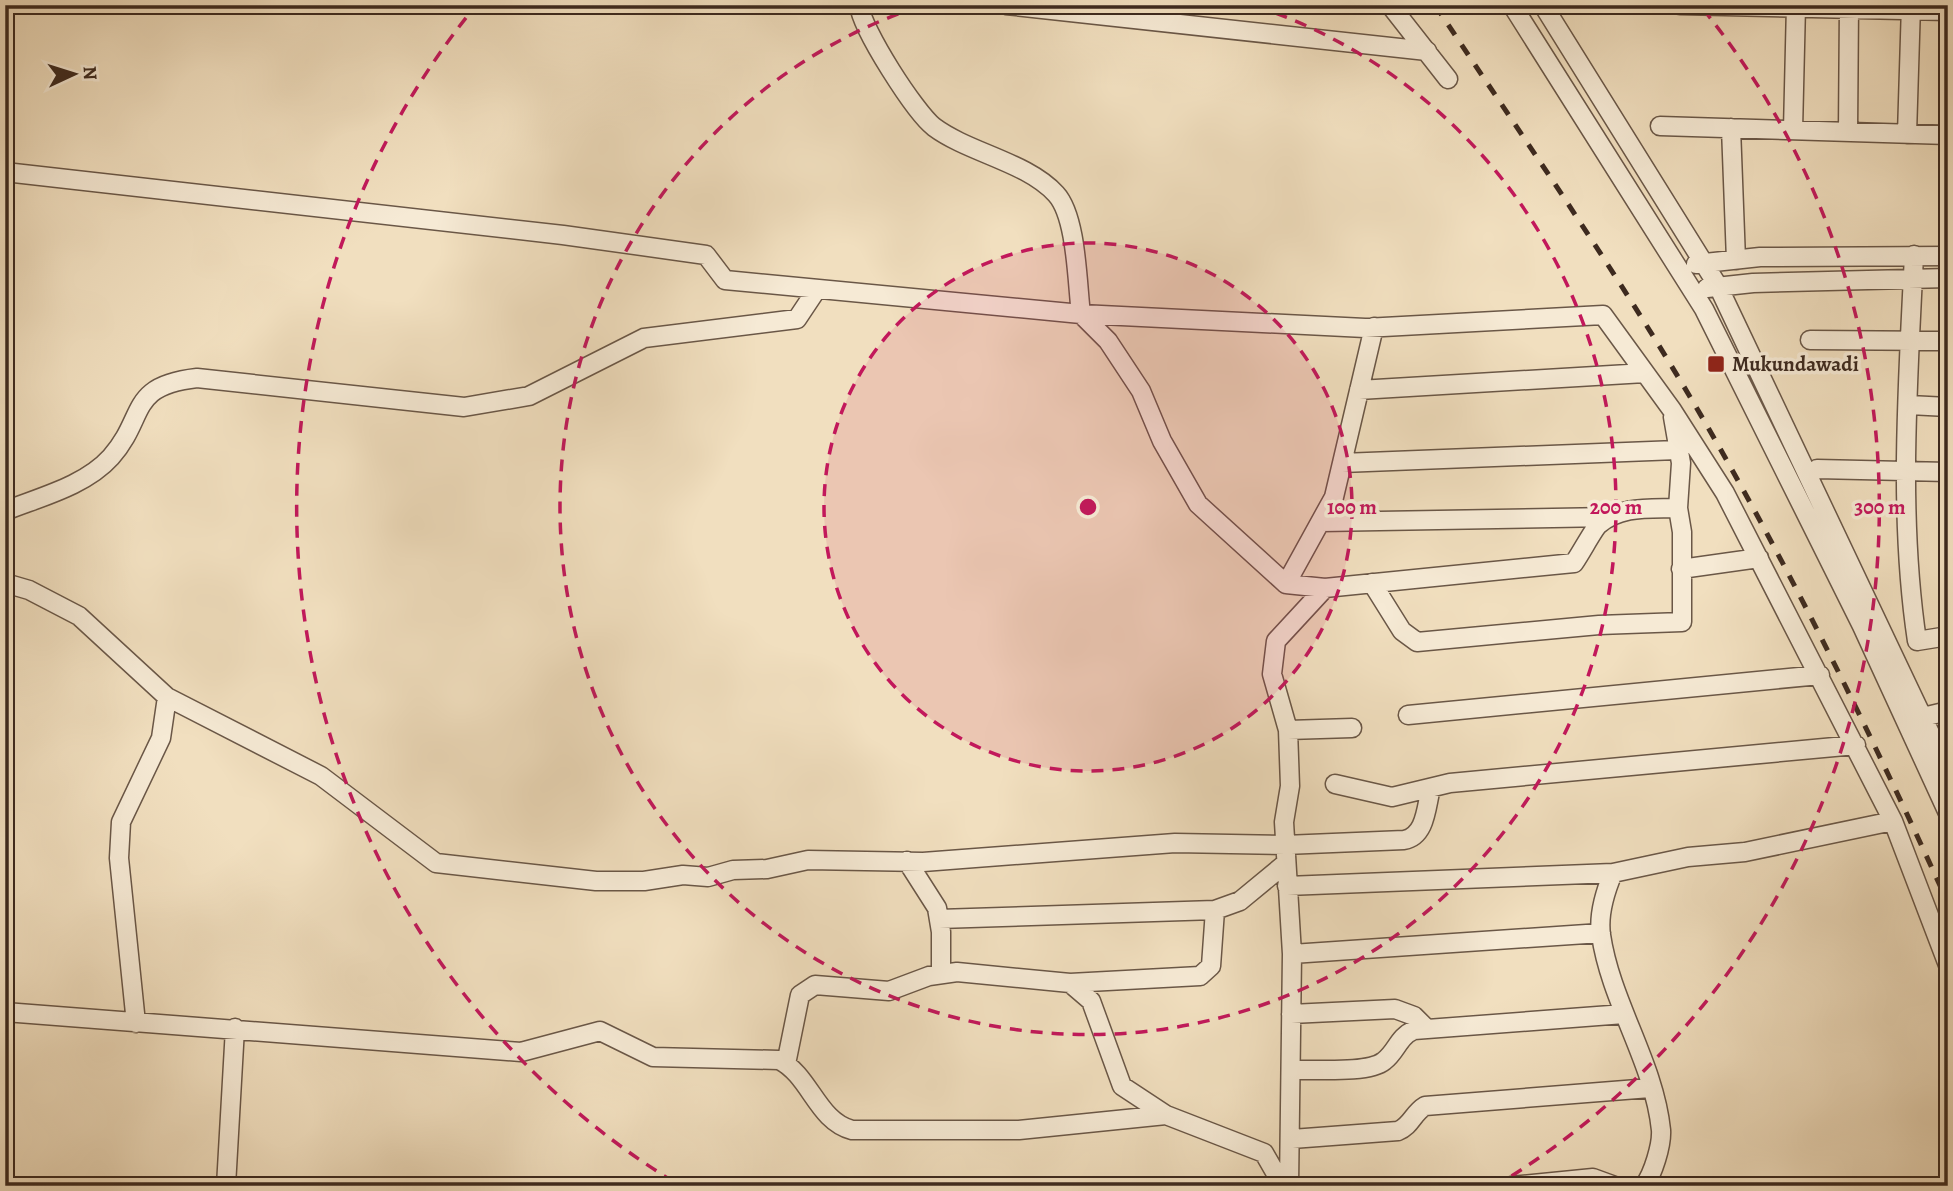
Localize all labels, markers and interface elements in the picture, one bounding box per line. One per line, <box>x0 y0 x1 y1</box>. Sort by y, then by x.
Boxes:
north arrow <box>38 38 108 108</box>
text: N <box>77 65 103 81</box>
place label: Mukundawadi <box>1732 350 1859 378</box>
marker: Mukundawadi <box>1706 354 1726 374</box>
text: 100 m <box>1327 493 1377 521</box>
text: 200 m <box>1590 493 1643 521</box>
text: 300 m <box>1854 493 1906 521</box>
centre of rings <box>1076 495 1100 519</box>

